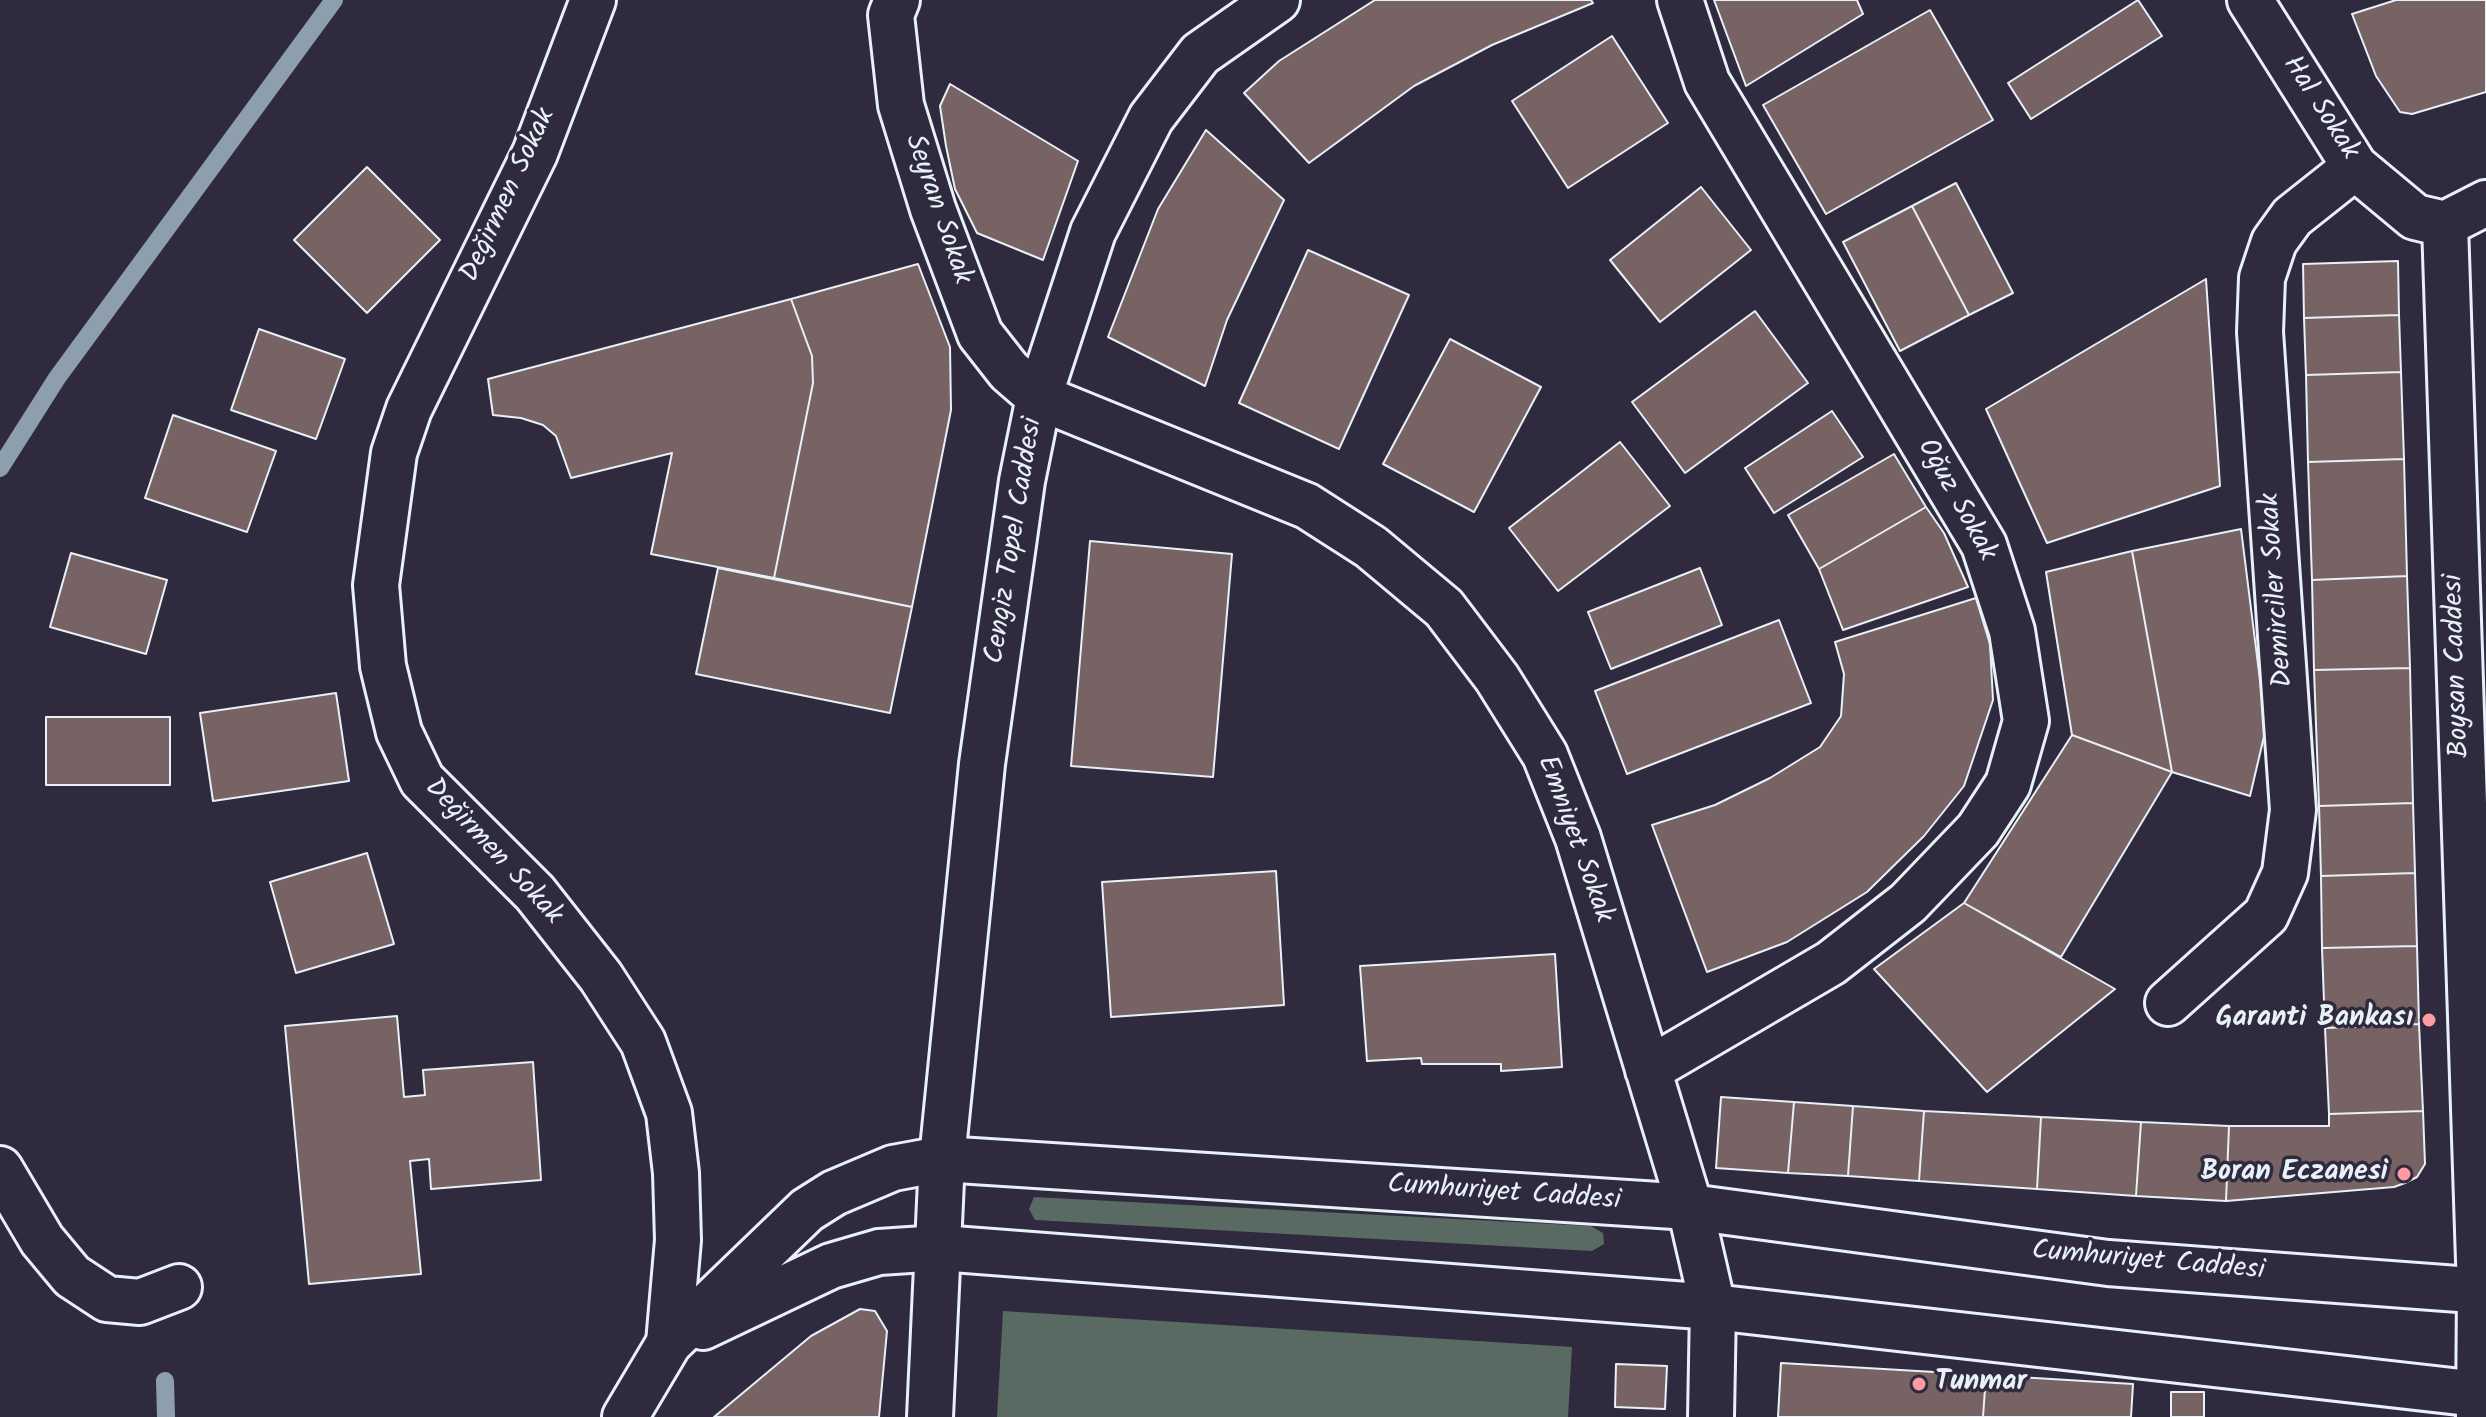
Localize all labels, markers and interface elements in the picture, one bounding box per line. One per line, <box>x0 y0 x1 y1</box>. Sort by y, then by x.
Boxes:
street label: Hal Sokak <box>2273 51 2365 167</box>
street label: Değirmen Sokak <box>455 104 565 288</box>
street label: Seyran Sokak <box>895 131 977 289</box>
street label: Cengiz Topel Caddesi <box>980 416 1052 666</box>
street label: Oğuz Sokak <box>1908 434 2002 568</box>
street label: Demirciler Sokak <box>2255 492 2303 688</box>
street label: Boysan Caddesi <box>2439 574 2479 758</box>
street label: Emniyet Sokak <box>1527 752 1619 928</box>
street label: Değirmen Sokak <box>416 773 568 933</box>
place label: Garanti Bankası <box>2216 1003 2413 1037</box>
marker: Garanti Bankası <box>2420 1011 2438 1029</box>
place label: Boran Eczanesi <box>2201 1157 2388 1191</box>
marker: Boran Eczanesi <box>2395 1165 2413 1183</box>
street label: Cumhuriyet Caddesi <box>1386 1170 1622 1220</box>
street label: Cumhuriyet Caddesi <box>2030 1236 2266 1290</box>
place label: Tunmar <box>1935 1367 2027 1401</box>
marker: Tunmar <box>1910 1375 1928 1393</box>

